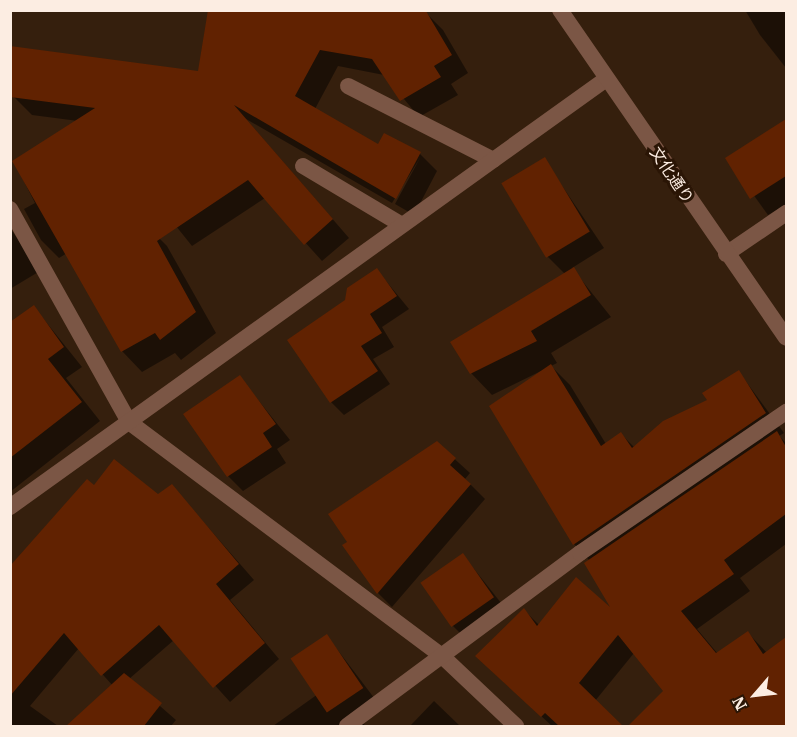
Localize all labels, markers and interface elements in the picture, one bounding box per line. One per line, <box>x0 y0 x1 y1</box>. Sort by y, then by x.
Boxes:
street label: 文化通り <box>646 143 698 207</box>
north arrow <box>725 665 785 725</box>
text: N <box>727 693 751 714</box>

